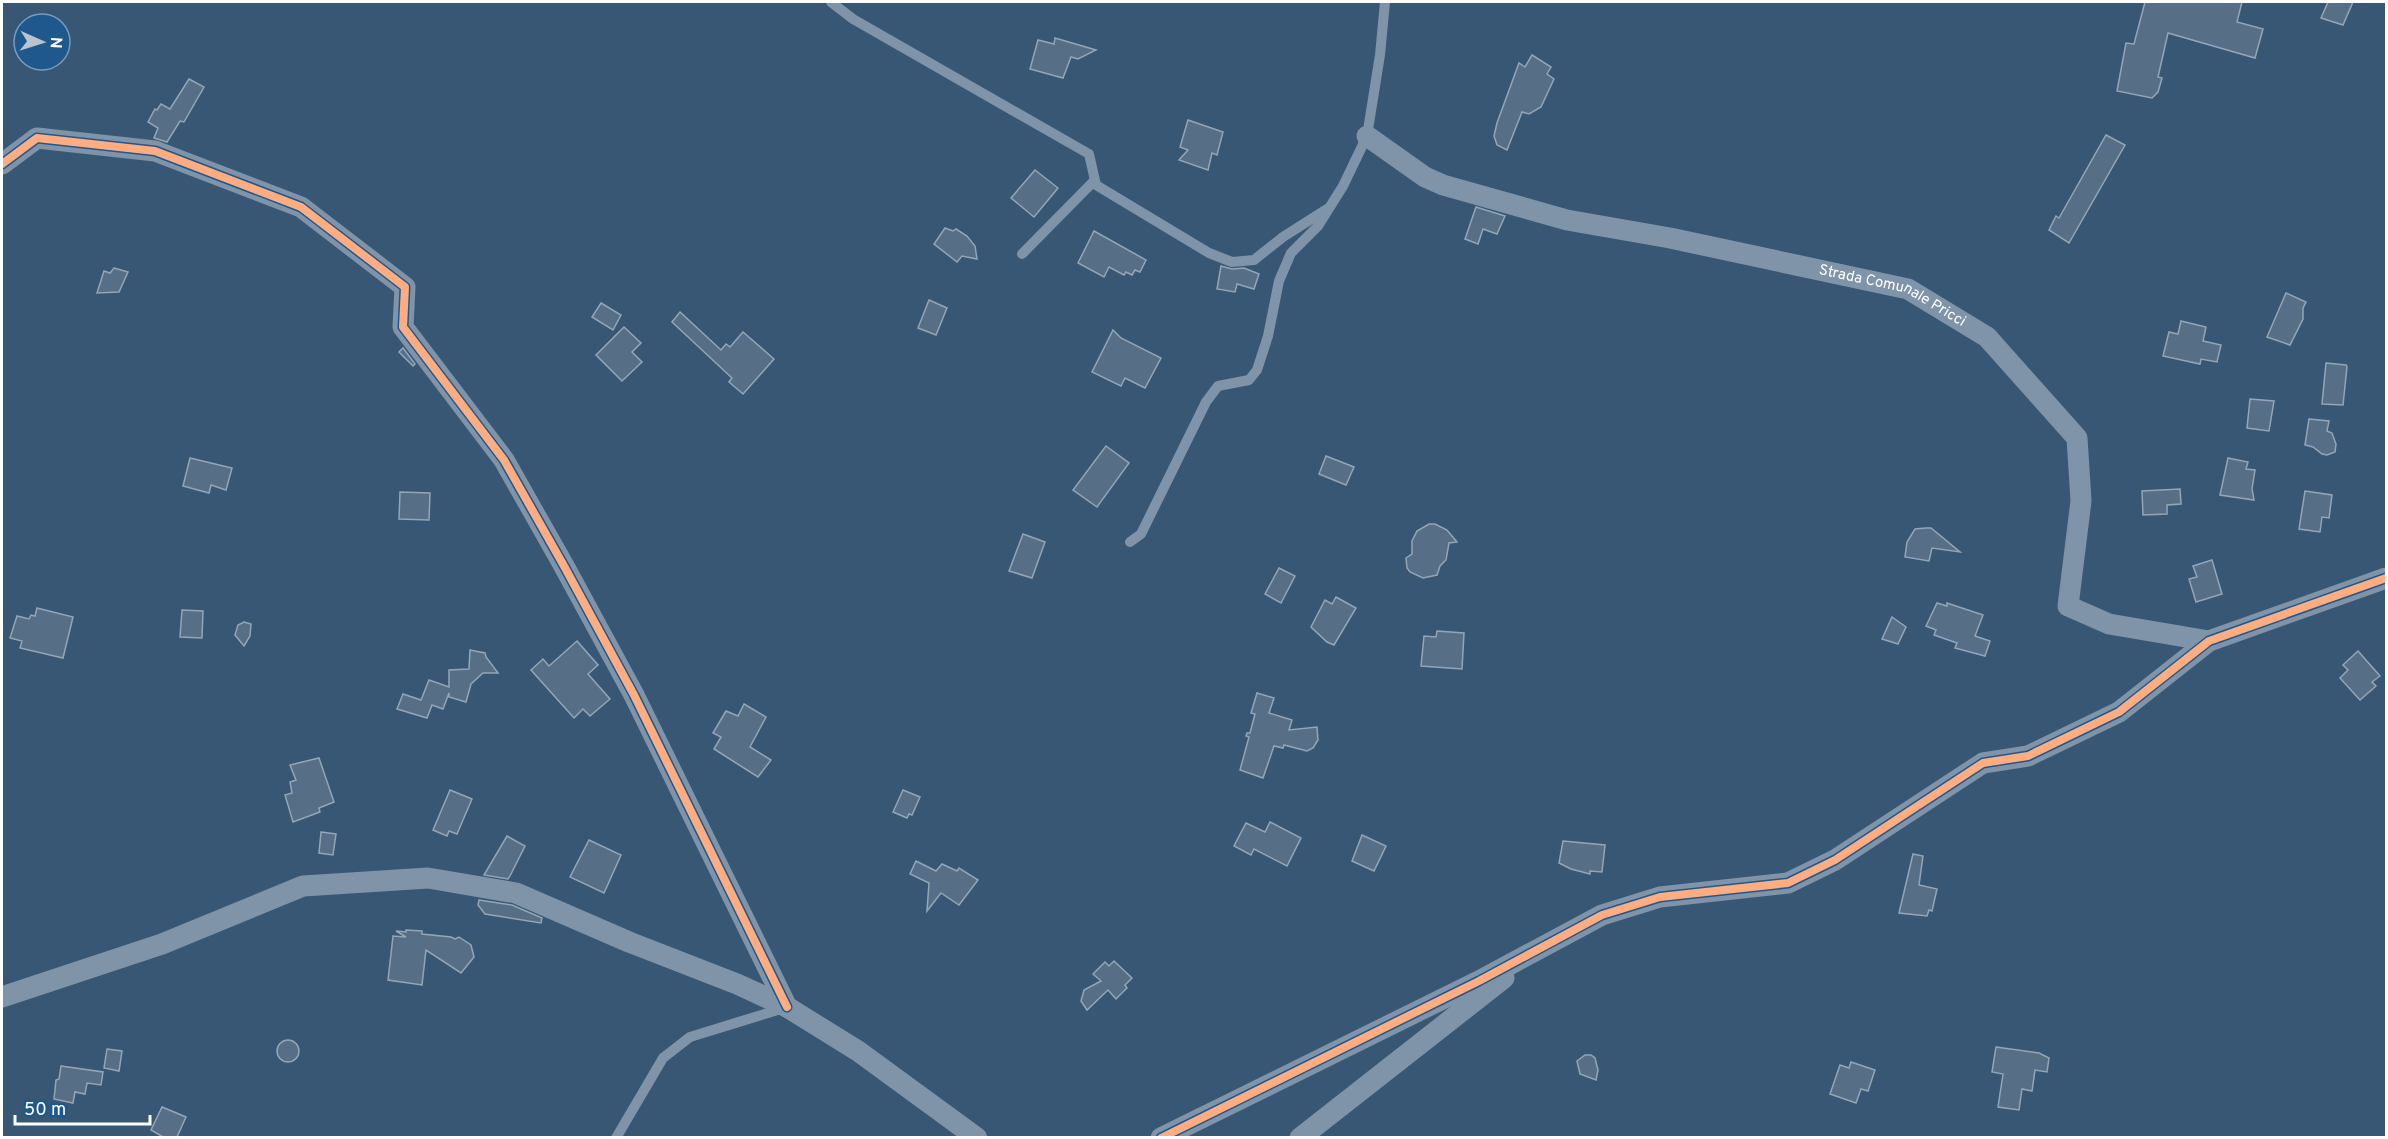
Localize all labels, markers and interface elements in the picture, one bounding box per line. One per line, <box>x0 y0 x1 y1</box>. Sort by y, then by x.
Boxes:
north arrow <box>12 12 72 72</box>
text: N <box>45 36 65 49</box>
street label: Strada Comunale Pricci <box>1817 261 1969 331</box>
scale bar <box>15 1088 150 1126</box>
text: 50 m <box>24 1099 66 1122</box>

